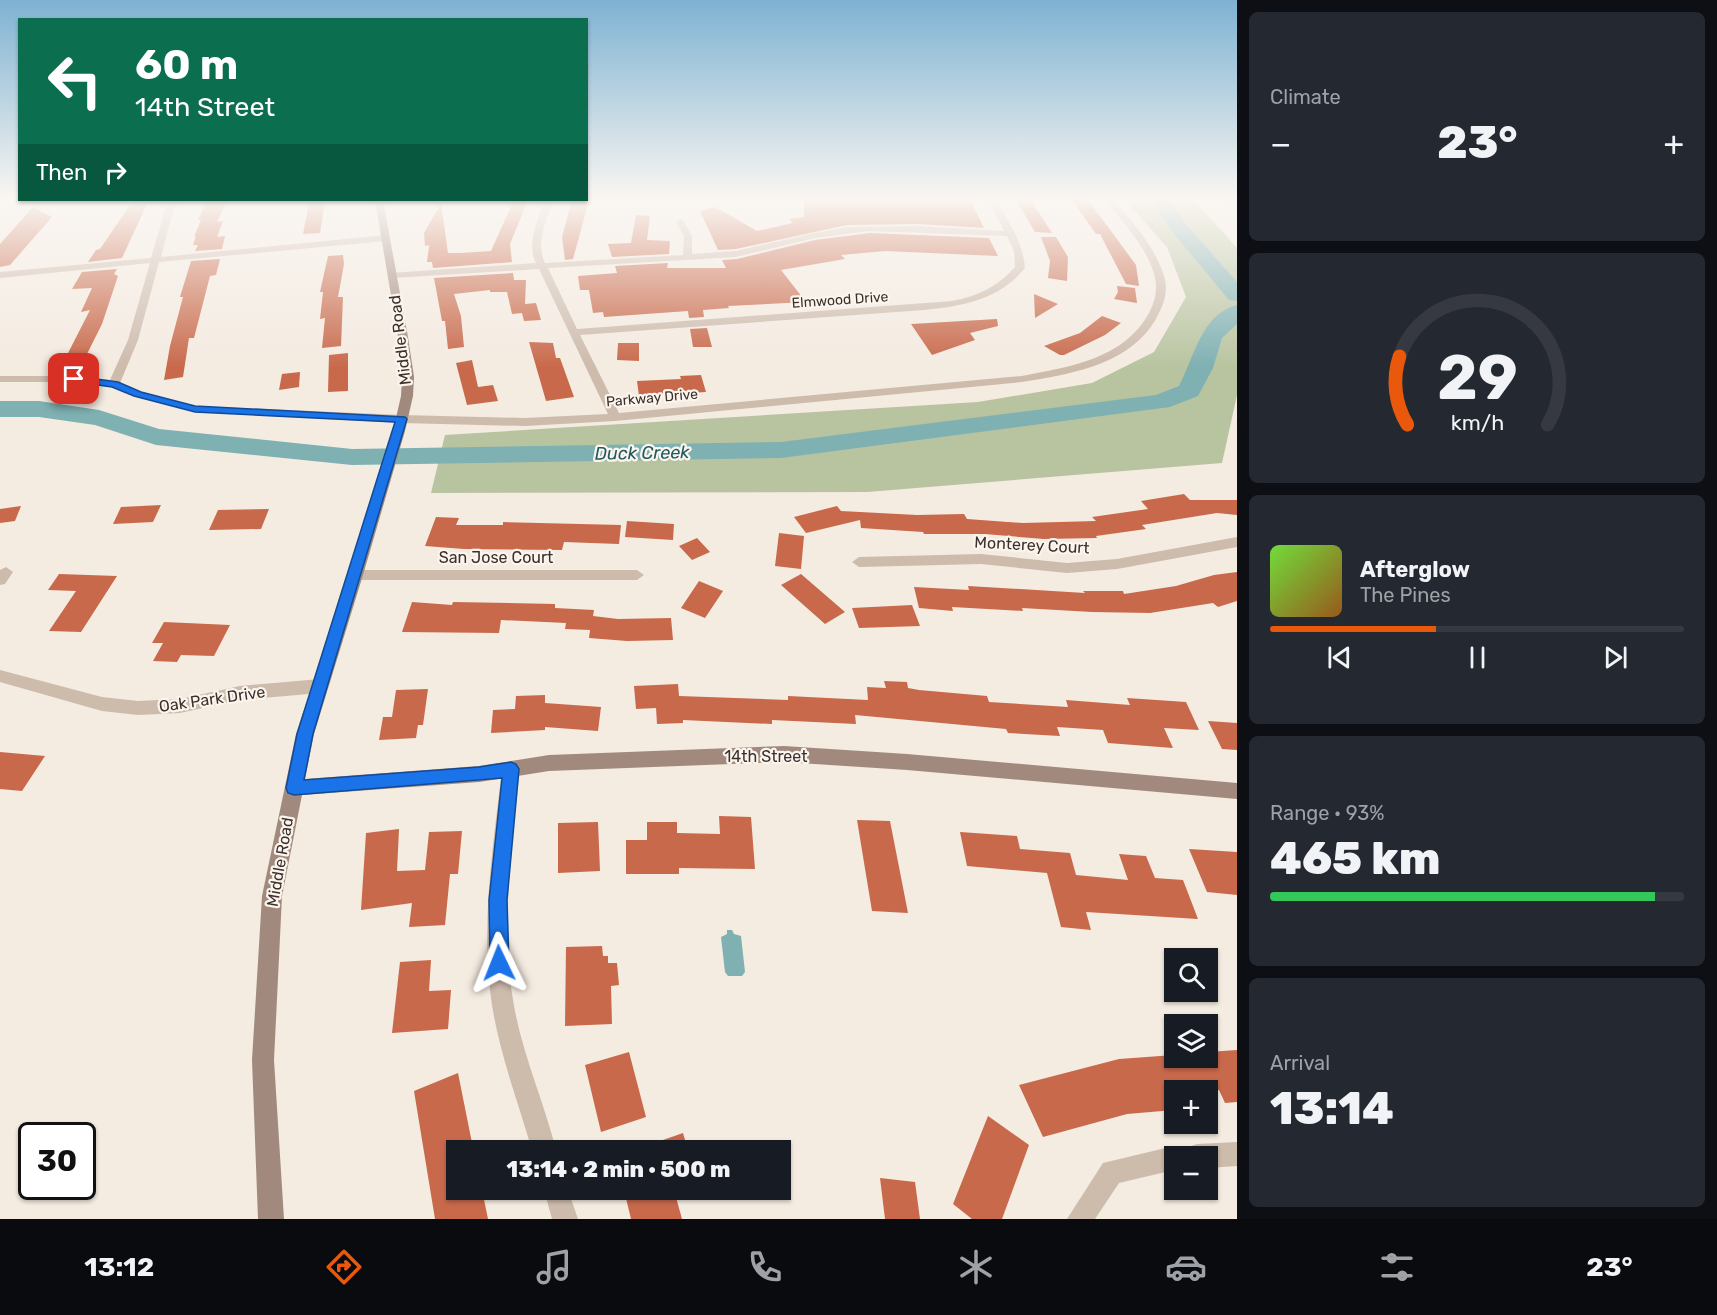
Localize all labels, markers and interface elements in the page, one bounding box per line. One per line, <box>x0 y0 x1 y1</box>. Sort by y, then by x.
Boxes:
text: 60 m <box>135 40 238 90</box>
icon: left <box>36 42 114 120</box>
text: Climate <box>1270 85 1341 109</box>
text: 14th Street <box>135 91 275 123</box>
text: 23° <box>1437 116 1518 169</box>
text: − <box>1270 124 1291 163</box>
text: + <box>1663 124 1684 163</box>
icon: right <box>99 156 132 189</box>
text: Then <box>36 159 87 186</box>
street label: Elmwood Drive <box>791 288 889 312</box>
street label: Middle Road <box>385 294 415 386</box>
text: 29 <box>1437 341 1517 415</box>
pin <box>48 353 99 404</box>
icon: arrive <box>57 362 90 395</box>
street label: Parkway Drive <box>605 386 699 410</box>
text: km/h <box>1450 411 1504 436</box>
water label: Duck Creek <box>594 441 690 465</box>
street label: Monterey Court <box>974 532 1090 558</box>
street label: San Jose Court <box>439 548 553 567</box>
text: Afterglow <box>1360 556 1470 583</box>
text: The Pines <box>1360 583 1451 607</box>
icon: previous <box>1323 641 1356 674</box>
icon: pause <box>1461 641 1494 674</box>
icon: next <box>1599 641 1632 674</box>
street label: Oak Park Drive <box>158 682 266 716</box>
street label: 14th Street <box>725 747 807 766</box>
text: Range · 93% <box>1270 801 1385 825</box>
street label: Middle Road <box>263 816 297 908</box>
text: 465 km <box>1270 832 1441 885</box>
position arrow <box>467 931 531 995</box>
map controls <box>1164 948 1218 1200</box>
button: search <box>1164 948 1218 1002</box>
button: layers <box>1164 1014 1218 1068</box>
text: Arrival <box>1270 1051 1330 1075</box>
button: + <box>1164 1080 1218 1134</box>
text: 13:14 <box>1270 1082 1394 1135</box>
speed limit sign: 30 <box>18 1122 96 1200</box>
button: − <box>1164 1146 1218 1200</box>
text: 13:14 · 2 min · 500 m <box>507 1156 730 1183</box>
icon: directions <box>323 1246 365 1288</box>
icon: music <box>533 1246 575 1288</box>
icon: phone <box>744 1246 786 1288</box>
icon: climate <box>955 1246 997 1288</box>
icon: car <box>1165 1246 1207 1288</box>
icon: filters <box>1376 1246 1418 1288</box>
text: 13:12 <box>84 1251 154 1283</box>
text: 23° <box>1586 1251 1633 1283</box>

